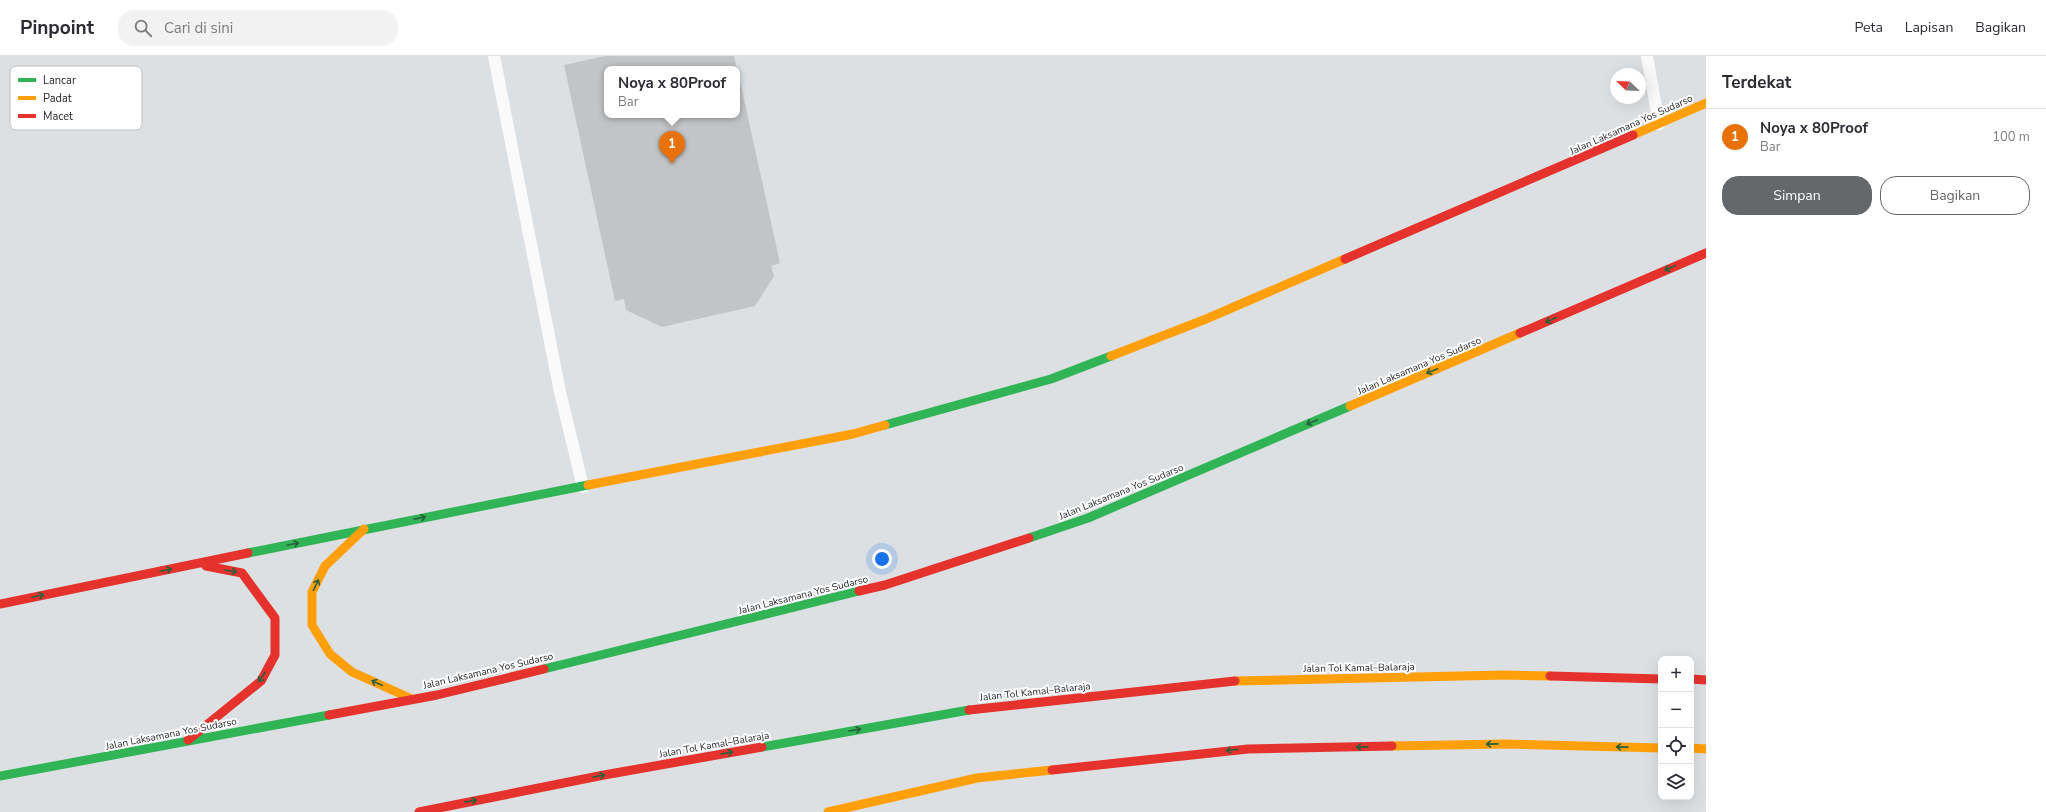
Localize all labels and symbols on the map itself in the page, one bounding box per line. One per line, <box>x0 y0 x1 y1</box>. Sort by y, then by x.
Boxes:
legend <box>10 66 142 130</box>
north arrow <box>1610 68 1646 104</box>
text: Lancar <box>43 73 76 88</box>
text: Padat <box>43 91 72 106</box>
street label: Jalan Laksamana Yos Sudarso <box>1567 91 1695 159</box>
text: Macet <box>43 109 73 124</box>
pin: 1 <box>659 131 685 164</box>
one-way arrow <box>1665 265 1677 272</box>
one-way arrow <box>1546 317 1558 324</box>
street label: Jalan Laksamana Yos Sudarso <box>1354 333 1484 399</box>
one-way arrow <box>1426 368 1438 376</box>
one-way arrow <box>1306 419 1318 427</box>
street label: Jalan Laksamana Yos Sudarso <box>1056 460 1186 524</box>
one-way arrow <box>414 514 427 522</box>
one-way arrow <box>286 539 299 547</box>
your location <box>872 549 892 569</box>
one-way arrow <box>159 565 172 573</box>
one-way arrow <box>224 567 237 575</box>
street label: Jalan Laksamana Yos Sudarso <box>736 572 870 618</box>
one-way arrow <box>313 579 320 591</box>
one-way arrow <box>31 591 44 599</box>
street label: Jalan Laksamana Yos Sudarso <box>421 649 555 693</box>
street label: Jalan Tol Kamal–Balaraja <box>1302 660 1415 676</box>
one-way arrow <box>258 672 267 683</box>
one-way arrow <box>371 679 383 686</box>
street label: Jalan Tol Kamal–Balaraja <box>978 679 1091 705</box>
street label: Jalan Laksamana Yos Sudarso <box>104 714 238 754</box>
one-way arrow <box>848 726 861 734</box>
street label: Jalan Tol Kamal–Balaraja <box>657 728 770 762</box>
one-way arrow <box>1486 741 1499 748</box>
one-way arrow <box>1356 743 1369 750</box>
one-way arrow <box>1616 743 1629 751</box>
one-way arrow <box>1226 746 1239 754</box>
one-way arrow <box>720 748 733 756</box>
one-way arrow <box>592 771 605 779</box>
one-way arrow <box>465 797 478 805</box>

